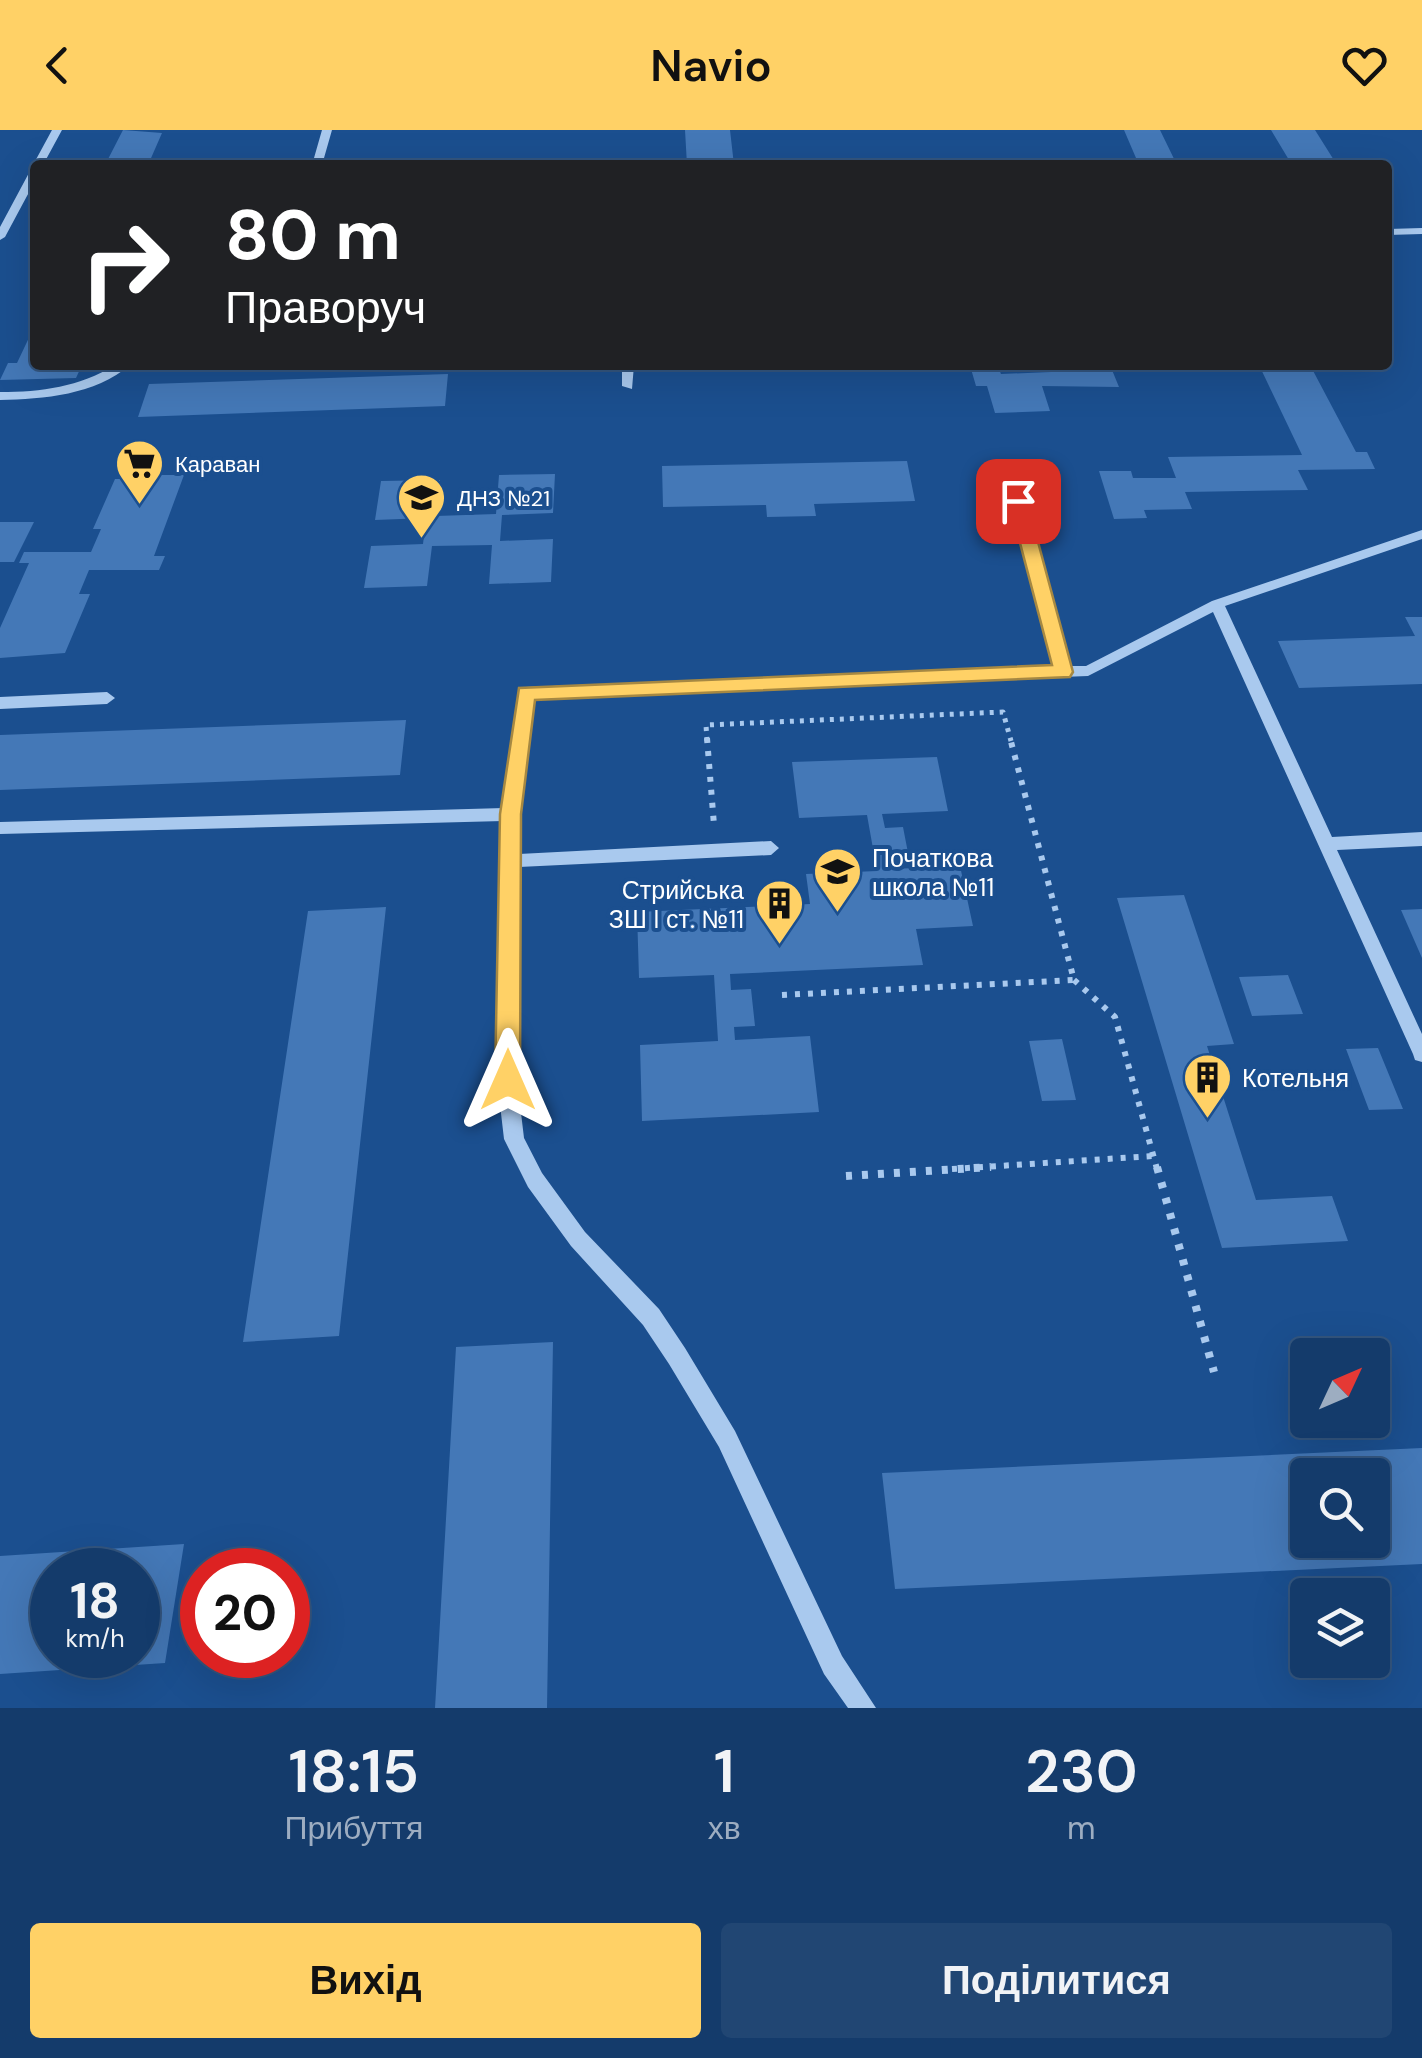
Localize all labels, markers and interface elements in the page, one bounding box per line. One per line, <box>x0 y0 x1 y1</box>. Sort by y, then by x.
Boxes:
text: Navio <box>650 36 772 95</box>
icon: back <box>30 38 85 93</box>
icon: heart <box>1337 38 1392 93</box>
text: 80 m <box>225 190 401 281</box>
icon: right <box>60 200 190 330</box>
text: Праворуч <box>225 278 426 337</box>
supermarket icon: Караван <box>114 438 166 506</box>
place label: Караван <box>175 450 260 479</box>
pin <box>976 459 1061 544</box>
school or university icon: ДНЗ №21 <box>396 472 448 540</box>
icon: arrive <box>991 474 1046 529</box>
place label: ДНЗ №21 <box>457 484 550 513</box>
place label: Початкова школа №11 <box>872 842 994 904</box>
school or university icon: Початкова школа №11 <box>811 846 863 914</box>
place label: Стрийська ЗШ I ст. №11 <box>609 874 744 936</box>
building icon: Стрийська ЗШ I ст. №11 <box>753 878 805 946</box>
position arrow <box>456 1028 560 1132</box>
building icon: Котельня <box>1181 1052 1233 1120</box>
place label: Котельня <box>1242 1062 1349 1095</box>
north arrow <box>1290 1338 1390 1438</box>
map controls <box>1290 1338 1390 1678</box>
button: search <box>1290 1458 1390 1558</box>
speed limit sign: 20 <box>180 1548 310 1678</box>
text: 18 <box>70 1568 120 1634</box>
button: layers <box>1290 1578 1390 1678</box>
text: km/h <box>65 1622 125 1655</box>
text: 18:15 <box>289 1732 419 1811</box>
text: 1 <box>714 1732 735 1811</box>
text: 230 <box>1025 1732 1138 1811</box>
text: Прибуття <box>284 1807 423 1849</box>
text: хв <box>708 1807 741 1849</box>
text: m <box>1067 1807 1096 1849</box>
button: Вихід <box>30 1923 701 2038</box>
button: Поділитися <box>721 1923 1392 2038</box>

